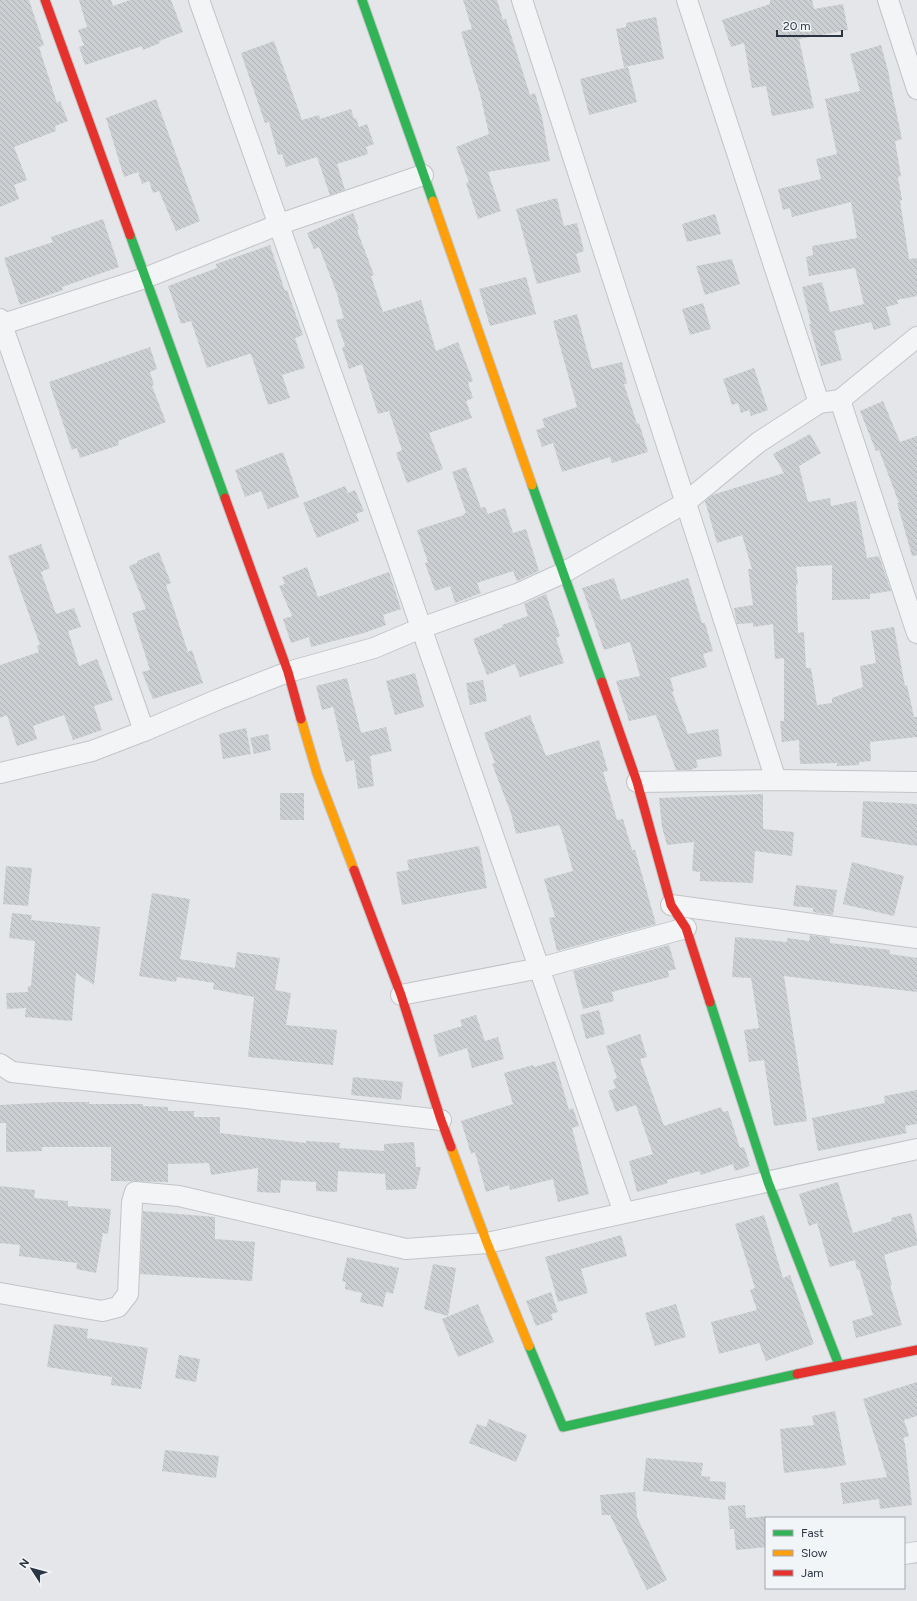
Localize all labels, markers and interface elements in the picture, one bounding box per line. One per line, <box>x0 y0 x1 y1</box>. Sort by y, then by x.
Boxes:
scale bar <box>777 12 842 38</box>
text: 20 m <box>783 19 811 33</box>
legend <box>765 1517 905 1589</box>
text: Fast <box>801 1526 824 1540</box>
text: Slow <box>801 1546 828 1560</box>
north arrow <box>12 1549 52 1589</box>
text: N <box>17 1556 32 1571</box>
text: Jam <box>801 1566 824 1580</box>

